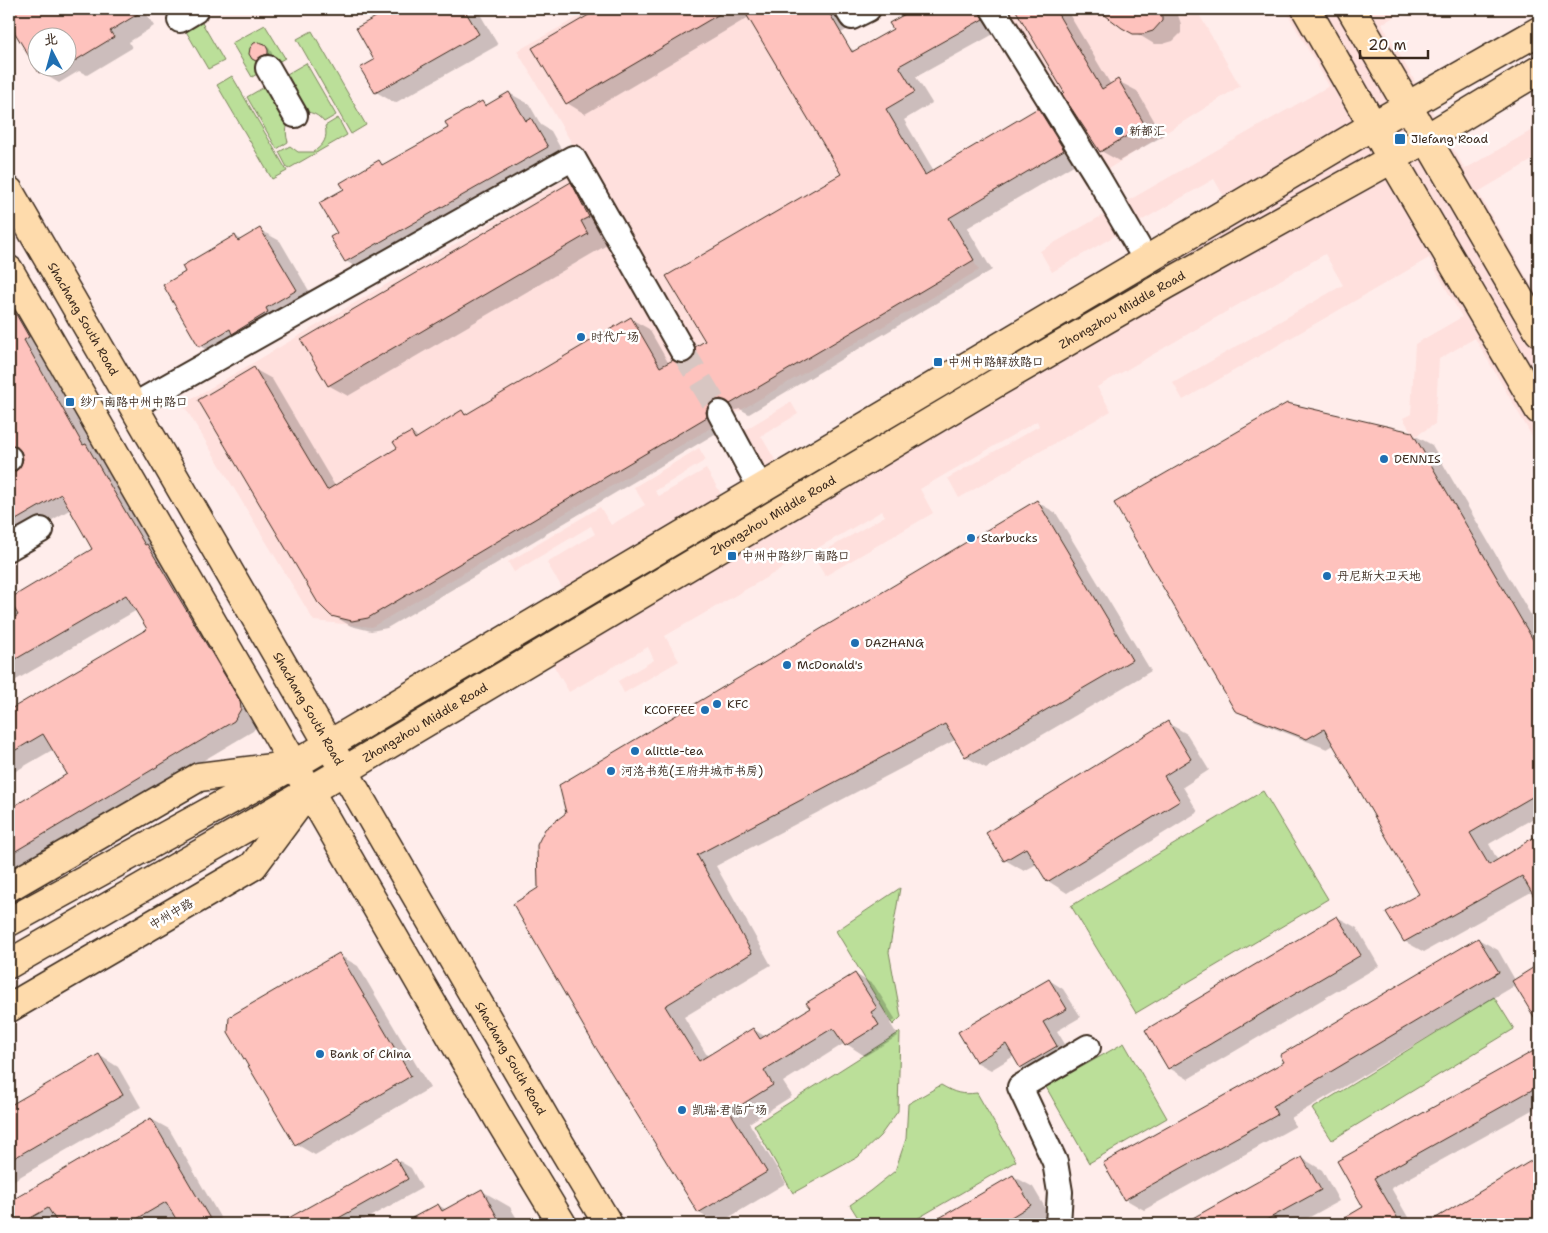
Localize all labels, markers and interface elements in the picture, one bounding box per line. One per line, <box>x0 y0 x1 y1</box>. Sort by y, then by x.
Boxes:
north arrow <box>28 28 78 78</box>
scale bar <box>1360 28 1428 60</box>
text: 北 <box>43 29 59 49</box>
text: 20 m <box>1368 35 1407 55</box>
place label: 新都汇 <box>1129 123 1165 139</box>
marker: 新都汇 <box>1113 125 1125 137</box>
place label: Jiefang Road <box>1411 131 1488 147</box>
marker: Jiefang Road <box>1393 132 1407 146</box>
street label: Shachang South Road <box>44 260 122 379</box>
street label: Zhongzhou Middle Road <box>1056 267 1188 353</box>
place label: 时代广场 <box>591 329 639 345</box>
marker: 时代广场 <box>575 331 587 343</box>
place label: 中州中路解放路口 <box>948 354 1044 370</box>
marker: 中州中路解放路口 <box>932 356 944 368</box>
place label: 纱厂南路中州中路口 <box>80 394 188 410</box>
marker: 纱厂南路中州中路口 <box>64 396 76 408</box>
place label: DENNIS <box>1394 451 1441 467</box>
marker: DENNIS <box>1378 453 1390 465</box>
street label: Zhongzhou Middle Road <box>708 472 839 559</box>
place label: Starbucks <box>981 530 1038 546</box>
marker: Starbucks <box>965 532 977 544</box>
place label: 中州中路纱厂南路口 <box>742 548 850 564</box>
marker: 中州中路纱厂南路口 <box>726 550 738 562</box>
place label: 丹尼斯大卫天地 <box>1337 568 1421 584</box>
marker: 丹尼斯大卫天地 <box>1321 570 1333 582</box>
place label: DAZHANG <box>865 635 924 651</box>
marker: DAZHANG <box>849 637 861 649</box>
street label: Shachang South Road <box>269 649 347 769</box>
place label: McDonald's <box>797 657 863 673</box>
marker: McDonald's <box>781 659 793 671</box>
street label: Zhongzhou Middle Road <box>360 679 491 766</box>
place label: KFC <box>727 696 748 712</box>
marker: KFC <box>711 698 723 710</box>
place label: KCOFFEE <box>644 702 695 718</box>
marker: KCOFFEE <box>699 704 711 716</box>
place label: alittle-tea <box>645 743 704 759</box>
marker: alittle-tea <box>629 745 641 757</box>
place label: 河洛书苑(王府井城市书房) <box>621 763 763 779</box>
marker: 河洛书苑(王府井城市书房) <box>605 765 617 777</box>
street label: 中州中路 <box>146 895 196 933</box>
street label: Shachang South Road <box>471 999 550 1118</box>
place label: Bank of China <box>330 1046 411 1062</box>
marker: Bank of China <box>314 1048 326 1060</box>
place label: 凯瑞·君临广场 <box>692 1102 767 1118</box>
marker: 凯瑞·君临广场 <box>676 1104 688 1116</box>

